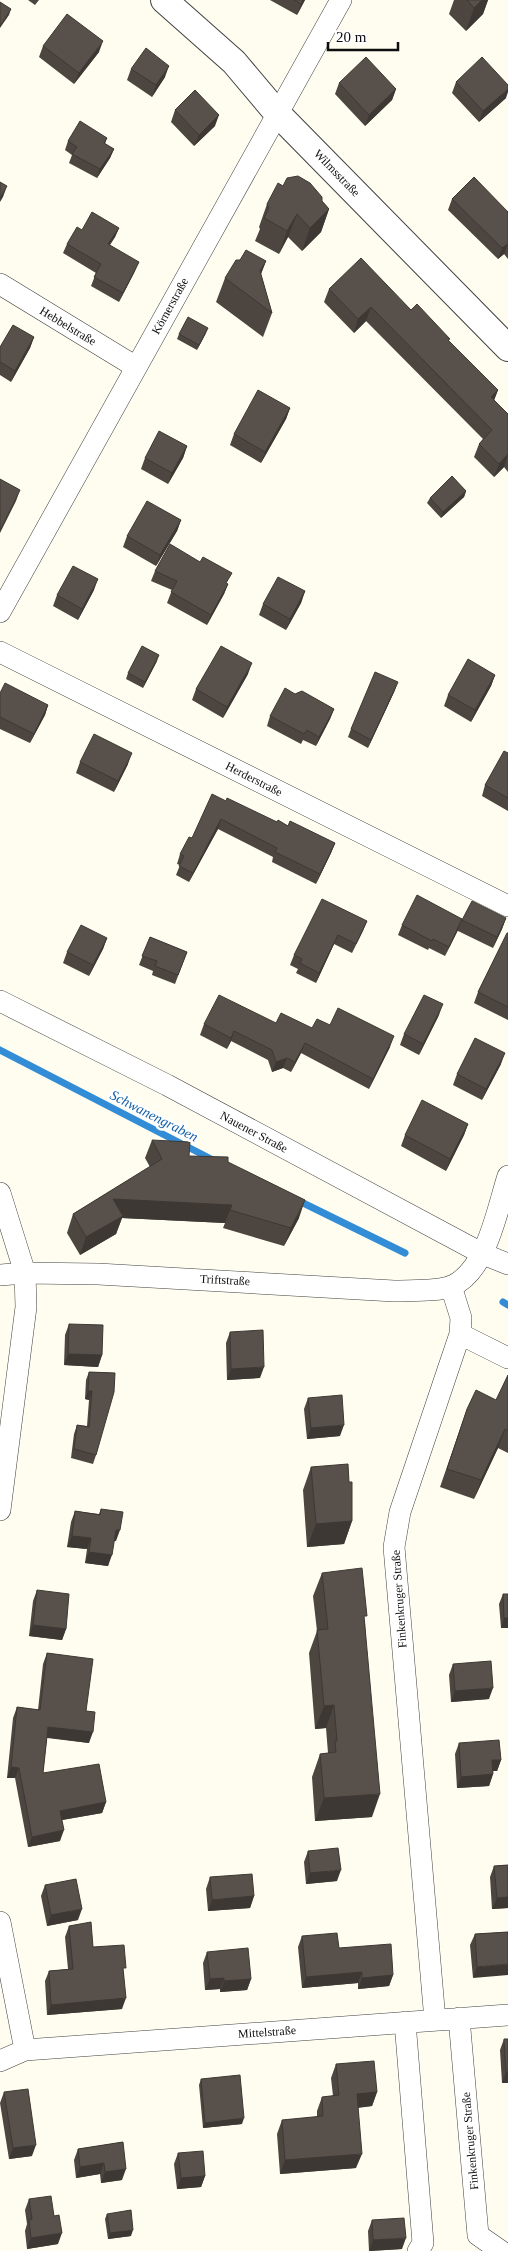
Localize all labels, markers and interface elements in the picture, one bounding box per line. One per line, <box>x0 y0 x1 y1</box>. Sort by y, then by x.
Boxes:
scale bar <box>328 20 398 52</box>
text: 20 m <box>336 29 367 45</box>
street label: Wilmsstraße <box>311 146 363 200</box>
street label: Körnerstraße <box>149 275 191 337</box>
street label: Hebbelstraße <box>37 304 99 348</box>
street label: Herderstraße <box>223 759 285 799</box>
water label: Schwanengraben <box>108 1087 200 1145</box>
street label: Nauener Straße <box>218 1108 290 1156</box>
street label: Triftstraße <box>200 1272 250 1288</box>
street label: Finkenkruger Straße <box>389 1549 409 1649</box>
street label: Mittelstraße <box>238 2023 296 2041</box>
street label: Finkenkruger Straße <box>459 2091 481 2191</box>

